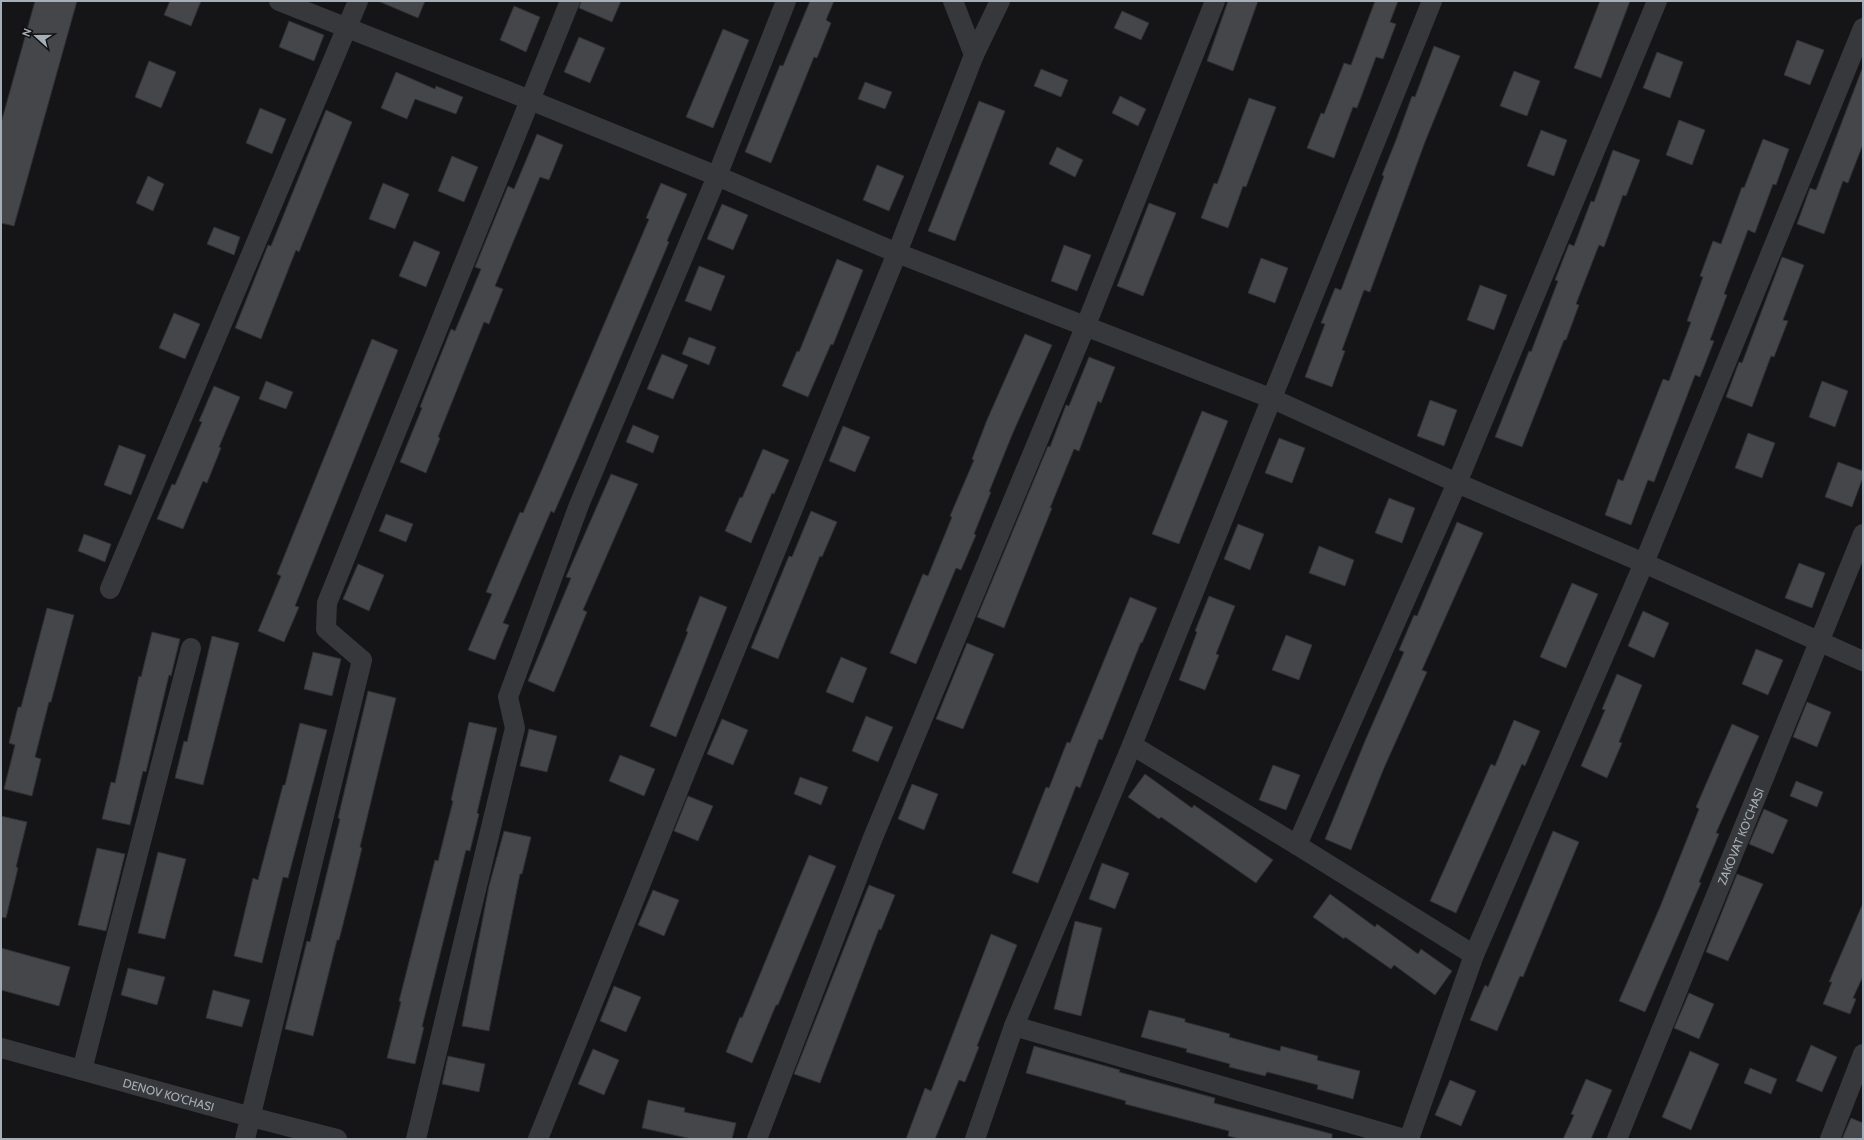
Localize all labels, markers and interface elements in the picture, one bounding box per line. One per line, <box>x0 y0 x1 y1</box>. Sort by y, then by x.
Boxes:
north arrow <box>16 16 56 56</box>
text: N <box>19 26 35 39</box>
street label: ZAKOVAT KO'CHASI <box>1714 785 1767 887</box>
street label: DENOV KO'CHASI <box>121 1075 216 1114</box>

